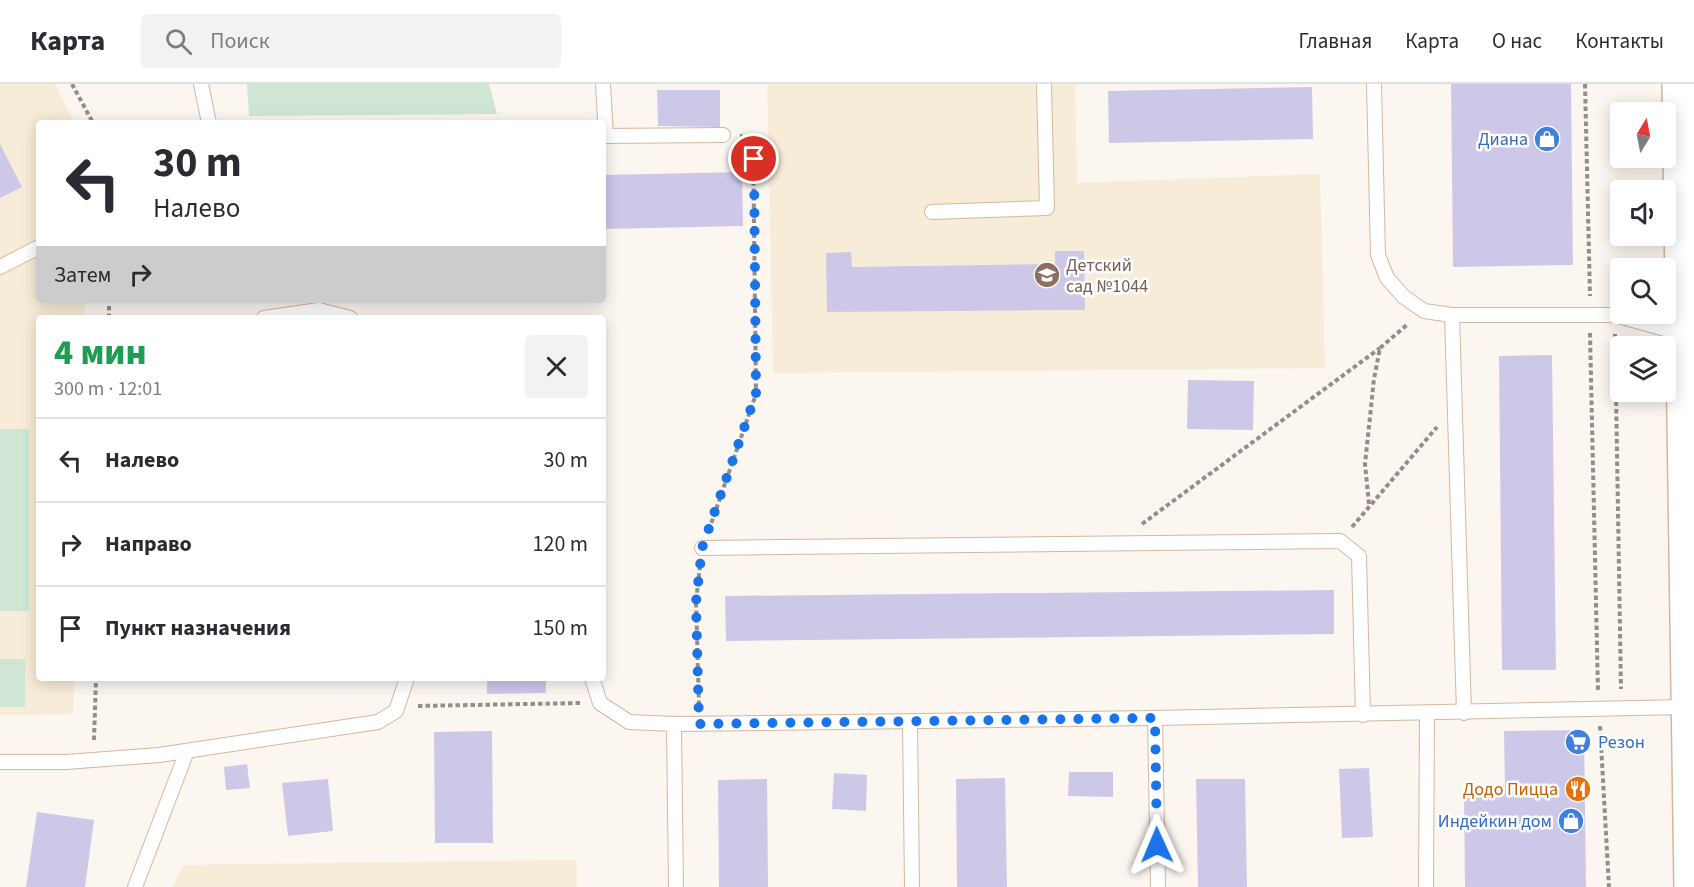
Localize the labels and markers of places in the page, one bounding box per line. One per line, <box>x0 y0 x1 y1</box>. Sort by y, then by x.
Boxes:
shop icon: Диана <box>1532 124 1562 154</box>
place label: Диана <box>1478 127 1528 152</box>
pin <box>728 133 779 184</box>
place label: Детский сад №1044 <box>1066 253 1148 299</box>
school or university icon: Детский сад №1044 <box>1032 260 1062 290</box>
supermarket icon: Резон <box>1563 727 1593 757</box>
place label: Резон <box>1598 730 1645 755</box>
restaurant icon: Додо Пицца <box>1563 774 1593 804</box>
place label: Додо Пицца <box>1463 777 1558 802</box>
shop icon: Индейкин дом <box>1556 806 1586 836</box>
place label: Индейкин дом <box>1438 809 1552 834</box>

